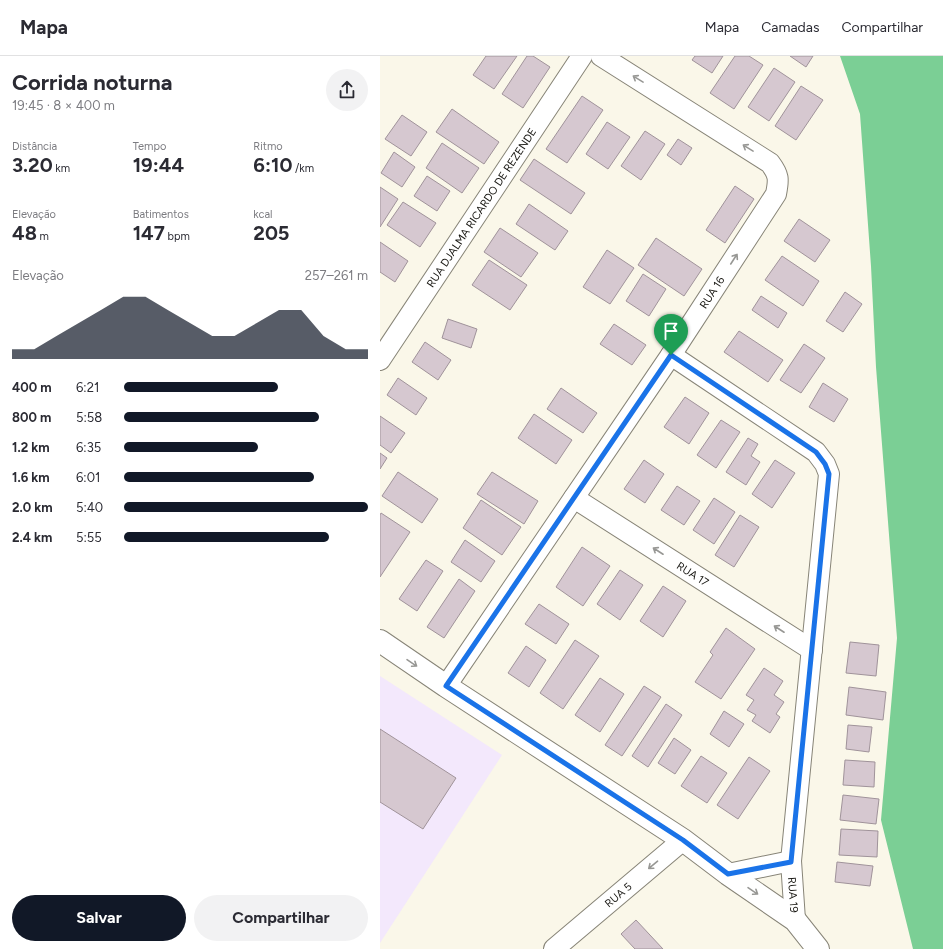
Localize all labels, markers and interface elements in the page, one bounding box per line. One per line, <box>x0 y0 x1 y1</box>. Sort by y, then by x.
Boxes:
text: Mapa <box>20 16 68 39</box>
text: Mapa <box>705 19 739 36</box>
text: Camadas <box>761 19 819 36</box>
text: Compartilhar <box>841 19 923 36</box>
text: Corrida noturna <box>12 69 172 96</box>
button: share <box>326 69 368 111</box>
one-way arrow <box>633 75 644 83</box>
text: 19:45 · 8 × 400 m <box>12 98 115 113</box>
street label: RUA DJALMA RICARDO DE REZENDE <box>424 126 539 290</box>
text: Distância <box>12 140 57 153</box>
text: Tempo <box>133 140 166 153</box>
text: Ritmo <box>253 140 283 153</box>
one-way arrow <box>742 144 754 152</box>
text: 3.20 <box>12 153 53 177</box>
text: 19:44 <box>133 153 184 177</box>
text: 6:10 <box>253 153 292 177</box>
text: km <box>53 162 70 175</box>
text: /km <box>292 162 314 175</box>
text: Elevação <box>12 208 56 221</box>
text: Batimentos <box>133 208 189 221</box>
text: kcal <box>253 208 273 221</box>
text: 48 <box>12 221 37 245</box>
text: 147 <box>133 221 165 245</box>
text: 205 <box>253 221 290 245</box>
text: m <box>37 230 49 243</box>
text: bpm <box>165 230 190 243</box>
one-way arrow <box>730 254 738 265</box>
text: Elevação <box>12 268 64 283</box>
text: 257–261 m <box>305 268 368 283</box>
street label: RUA 16 <box>697 274 727 311</box>
pin <box>654 314 688 355</box>
icon: arrive <box>660 320 682 342</box>
text: 400 m <box>12 380 52 395</box>
text: 6:21 <box>76 380 99 395</box>
text: 800 m <box>12 410 51 425</box>
text: 5:58 <box>76 410 102 425</box>
text: 1.2 km <box>12 440 50 455</box>
text: 6:35 <box>76 440 101 455</box>
text: 1.6 km <box>12 470 50 485</box>
text: 6:01 <box>76 470 100 485</box>
text: 2.0 km <box>12 500 53 515</box>
text: 5:40 <box>76 500 103 515</box>
text: 2.4 km <box>12 530 52 545</box>
text: 5:55 <box>76 530 102 545</box>
one-way arrow <box>652 547 664 555</box>
street label: RUA 17 <box>674 559 711 589</box>
one-way arrow <box>774 625 785 633</box>
one-way arrow <box>406 659 417 667</box>
one-way arrow <box>648 860 658 870</box>
street label: RUA 19 <box>786 877 801 913</box>
street label: RUA 5 <box>602 880 634 910</box>
one-way arrow <box>747 887 758 895</box>
button: Salvar <box>12 895 186 941</box>
button: Compartilhar <box>194 895 368 941</box>

